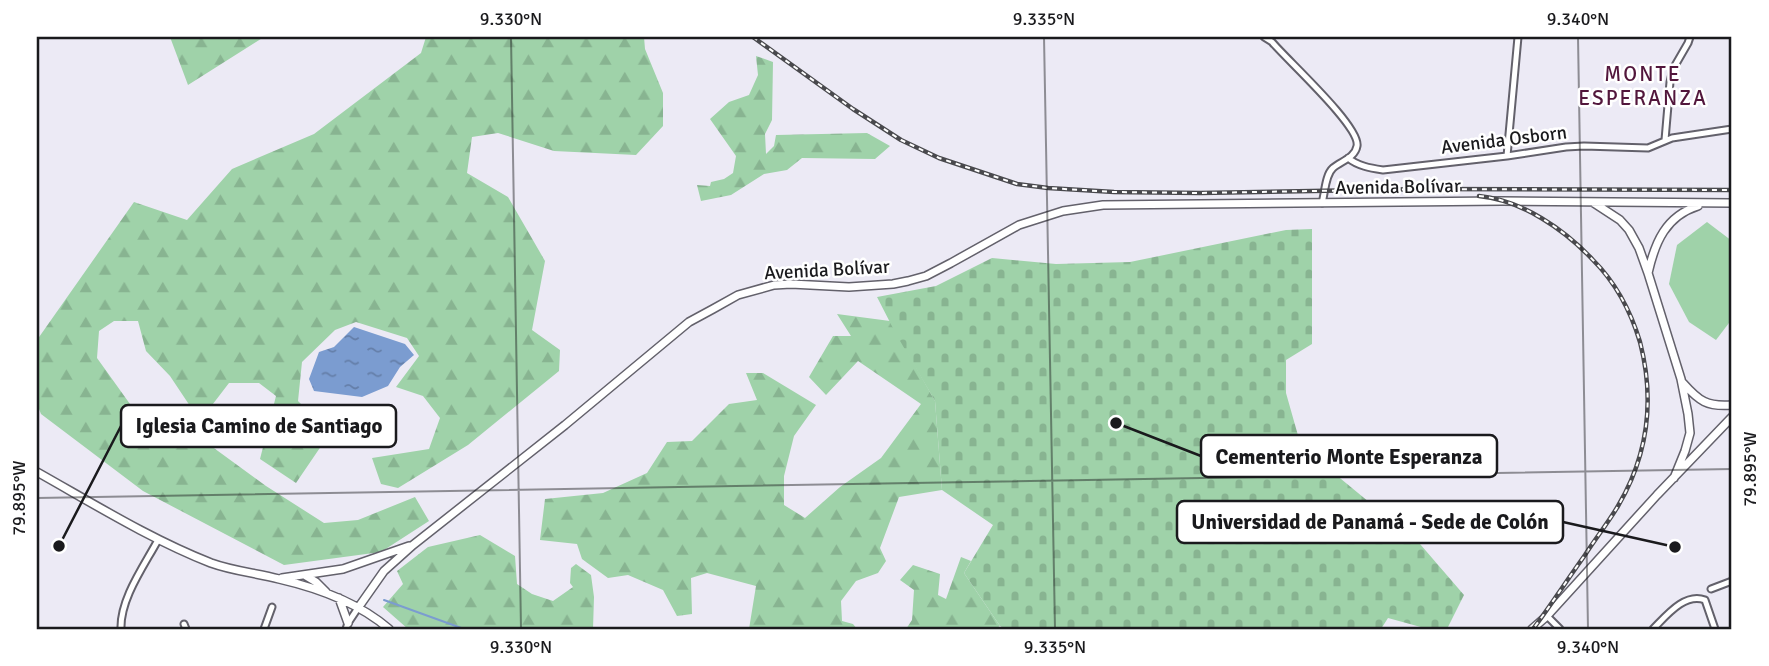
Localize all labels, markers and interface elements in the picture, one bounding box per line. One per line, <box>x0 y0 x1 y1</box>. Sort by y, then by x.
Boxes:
text: 9.330°N <box>480 8 542 30</box>
text: 9.335°N <box>1013 8 1075 30</box>
text: 9.340°N <box>1547 8 1609 30</box>
district label: MONTE ESPERANZA <box>1578 61 1708 111</box>
street label: Avenida Osborn <box>1440 120 1568 160</box>
street label: Avenida Bolívar <box>1335 174 1461 200</box>
street label: Avenida Bolívar <box>764 255 890 285</box>
callout: Iglesia Camino de Santiago <box>121 405 396 447</box>
text: Iglesia Camino de Santiago <box>136 413 382 439</box>
text: 79.895°W <box>1739 431 1761 507</box>
callout: Cementerio Monte Esperanza <box>1201 435 1497 477</box>
text: Cementerio Monte Esperanza <box>1215 444 1483 470</box>
text: 79.895°W <box>8 460 30 536</box>
callout: Universidad de Panamá - Sede de Colón <box>1177 501 1563 543</box>
text: Universidad de Panamá - Sede de Colón <box>1191 509 1549 535</box>
text: 9.330°N <box>490 636 552 658</box>
text: 9.335°N <box>1024 636 1086 658</box>
text: 9.340°N <box>1557 636 1619 658</box>

